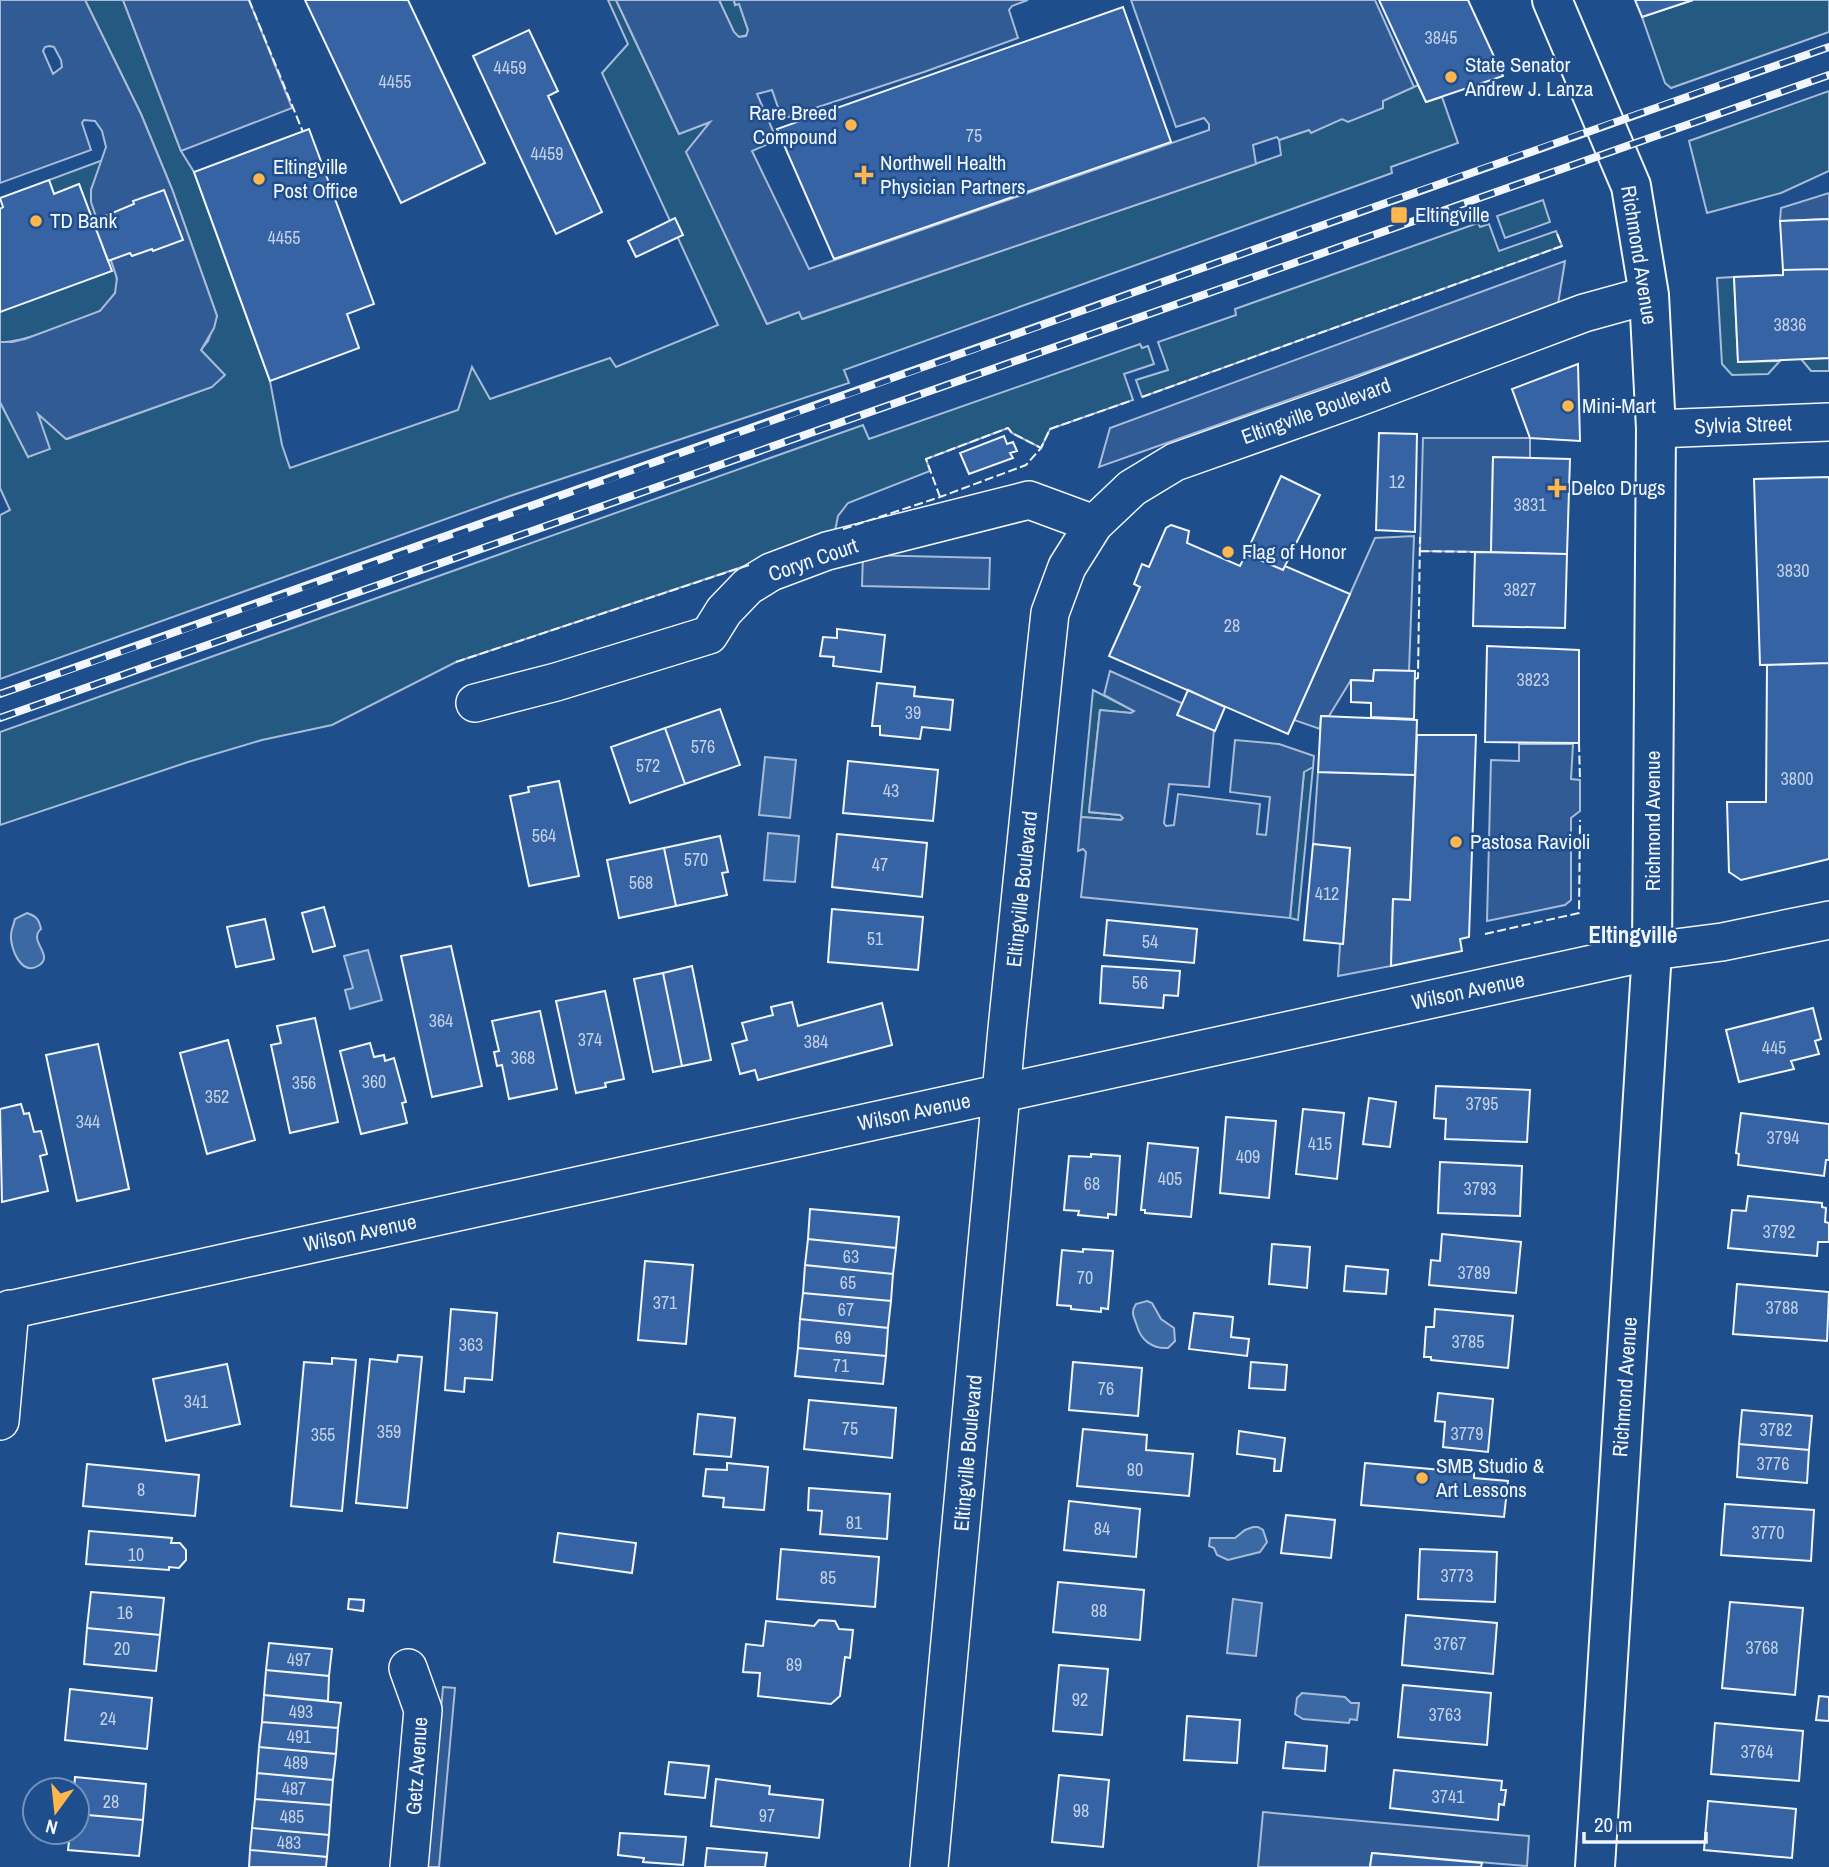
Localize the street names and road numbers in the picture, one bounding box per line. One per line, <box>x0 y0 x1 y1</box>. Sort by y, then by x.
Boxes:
street label: Richmond Avenue <box>1614 183 1665 327</box>
street label: Eltingville Boulevard <box>1237 370 1395 451</box>
street label: Sylvia Street <box>1694 408 1792 441</box>
street label: Coryn Court <box>764 531 862 588</box>
street label: Richmond Avenue <box>1638 751 1667 891</box>
street label: Eltingville Boulevard <box>999 809 1044 969</box>
street label: Wilson Avenue <box>1409 964 1527 1017</box>
street label: Wilson Avenue <box>855 1085 973 1138</box>
street label: Wilson Avenue <box>301 1206 419 1259</box>
street label: Richmond Avenue <box>1605 1316 1644 1458</box>
street label: Eltingville Boulevard <box>946 1373 989 1532</box>
street label: Getz Avenue <box>399 1716 434 1816</box>

